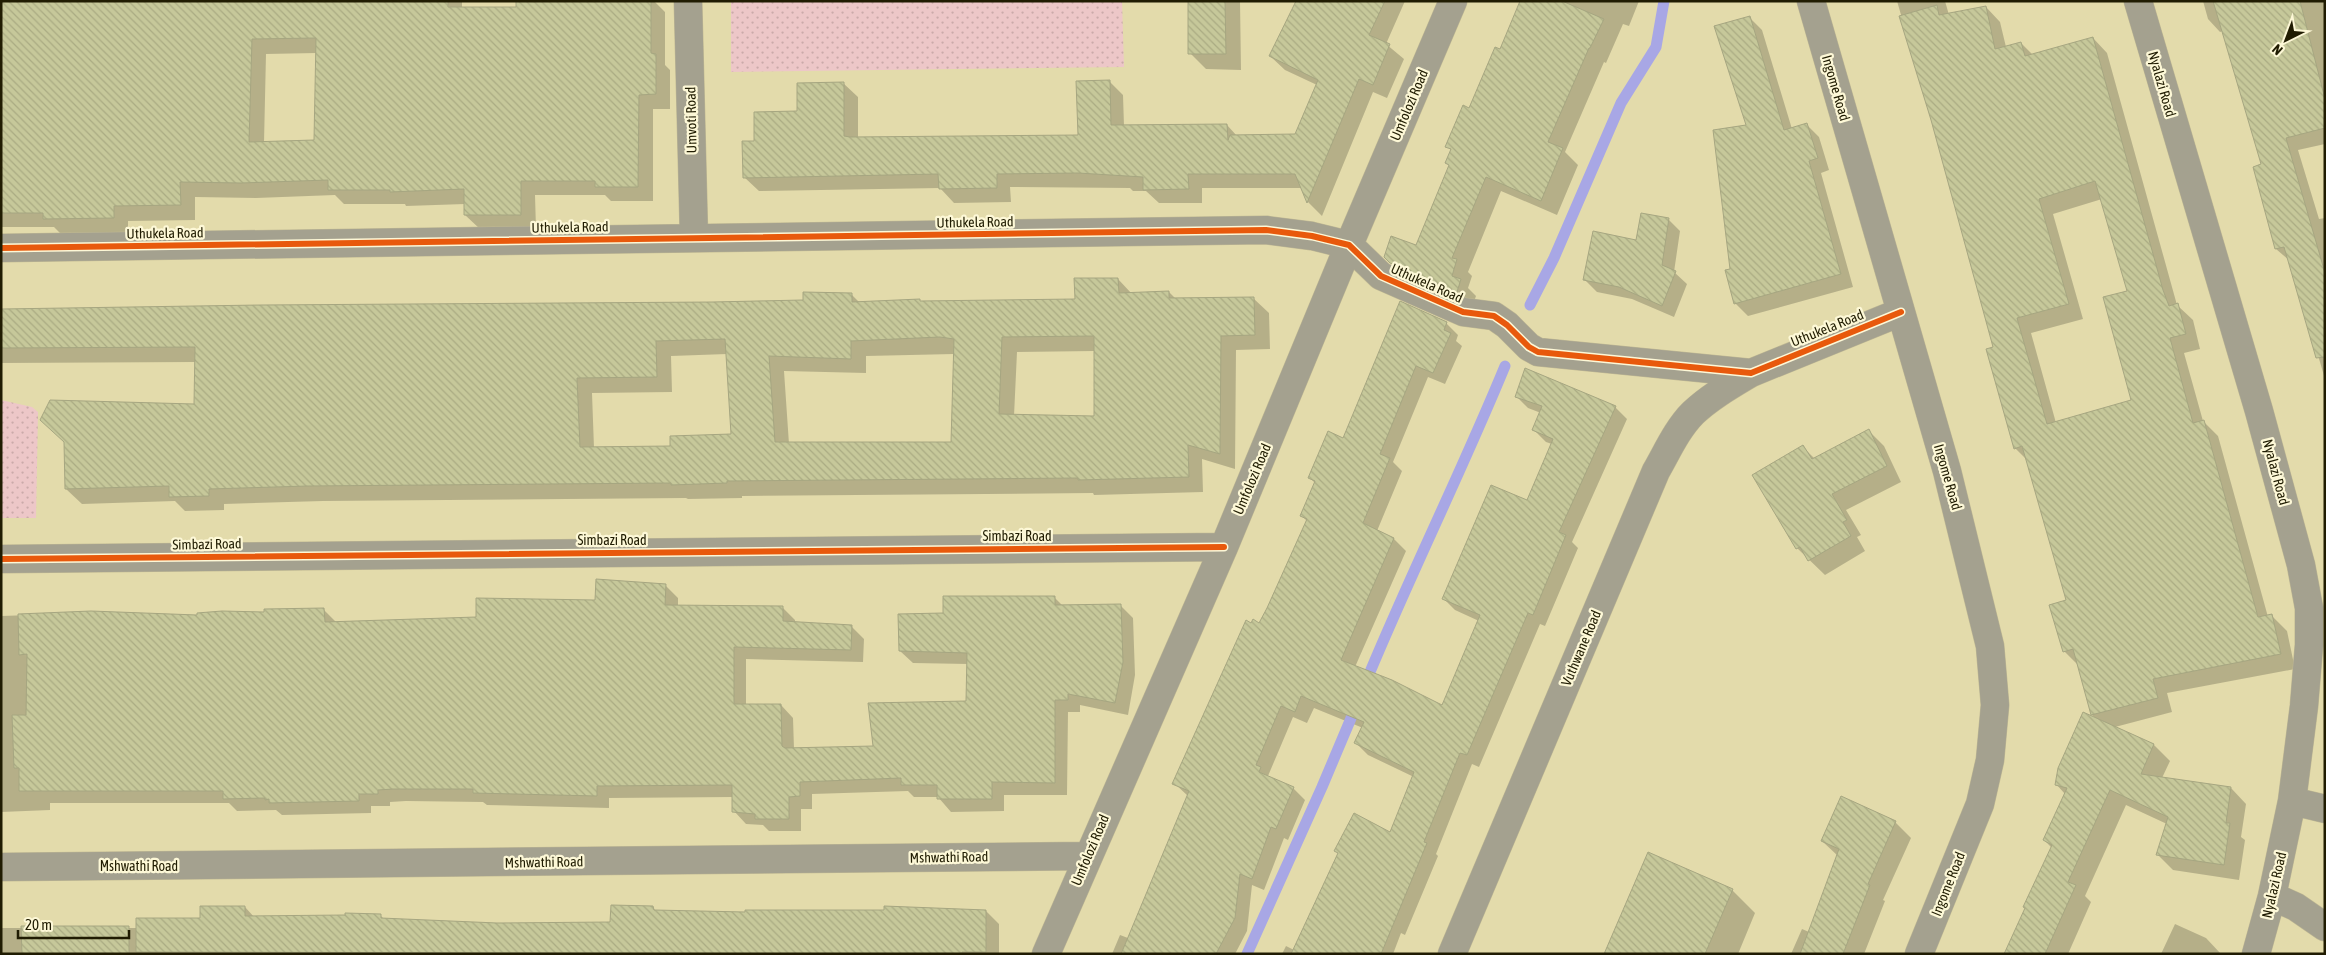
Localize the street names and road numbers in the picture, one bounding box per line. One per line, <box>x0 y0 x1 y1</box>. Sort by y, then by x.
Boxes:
street label: Nyalazi Road <box>2145 49 2179 119</box>
street label: Ingome Road <box>1819 53 1853 123</box>
street label: Umfolozi Road <box>1387 67 1431 143</box>
street label: Umvoti Road <box>682 87 700 153</box>
street label: Uthukela Road <box>936 213 1014 231</box>
street label: Uthukela Road <box>531 218 609 236</box>
street label: Uthukela Road <box>126 224 204 242</box>
street label: Uthukela Road <box>1389 260 1465 306</box>
street label: Uthukela Road <box>1788 306 1866 350</box>
street label: Nyalazi Road <box>2260 437 2292 507</box>
street label: Umfolozi Road <box>1230 441 1274 517</box>
street label: Ingome Road <box>1931 442 1965 512</box>
street label: Simbazi Road <box>982 528 1052 544</box>
street label: Simbazi Road <box>577 532 647 548</box>
street label: Simbazi Road <box>172 535 242 553</box>
street label: Vuthwane Road <box>1558 608 1604 688</box>
street label: Umfolozi Road <box>1068 812 1112 888</box>
street label: Mshwathi Road <box>910 848 988 866</box>
street label: Ingome Road <box>1928 850 1968 918</box>
street label: Nyalazi Road <box>2259 850 2289 920</box>
street label: Mshwathi Road <box>505 853 583 871</box>
street label: Mshwathi Road <box>100 858 178 874</box>

